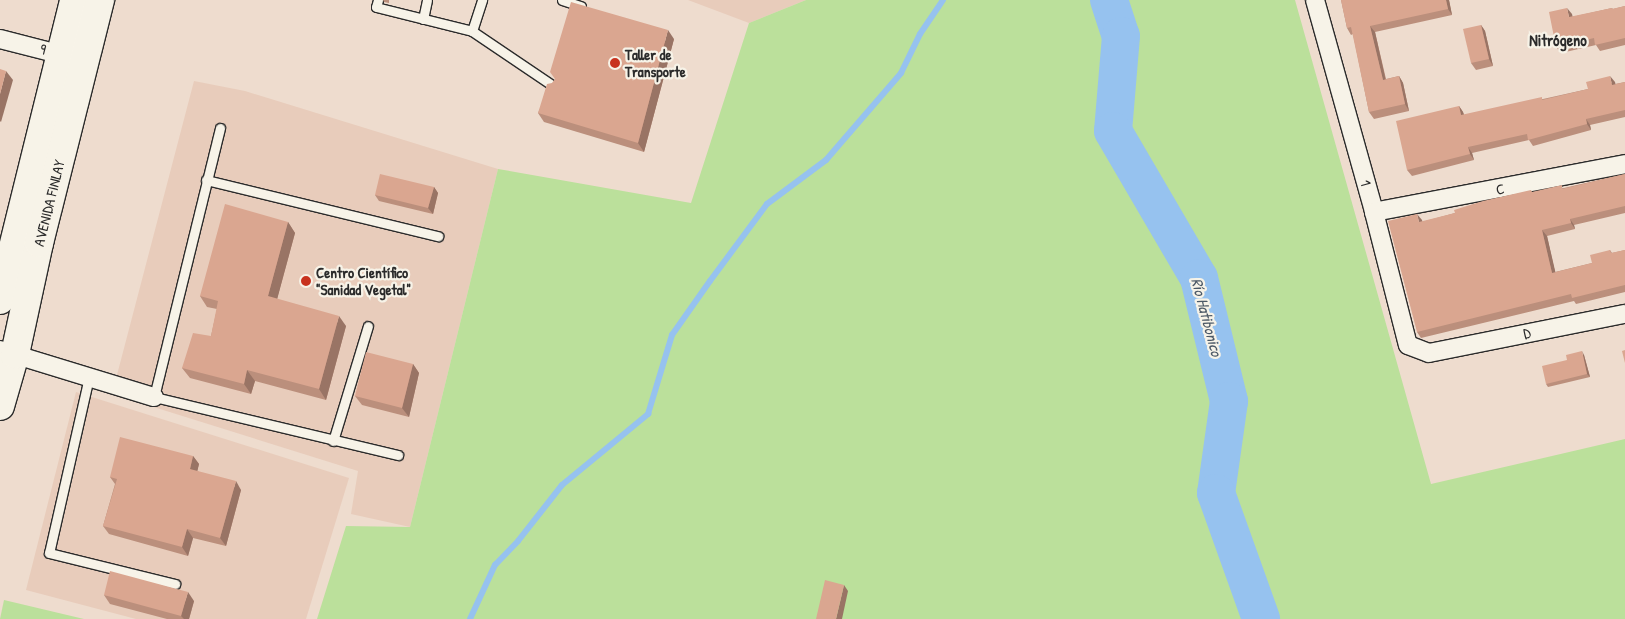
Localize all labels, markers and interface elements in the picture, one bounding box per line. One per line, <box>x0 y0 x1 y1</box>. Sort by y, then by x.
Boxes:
district label: Nitrógeno <box>1529 30 1587 50</box>
street label: 9 <box>38 40 48 58</box>
place label: Taller de Transporte <box>625 45 686 80</box>
marker: Taller de Transporte <box>609 57 621 69</box>
street label: AVENIDA FINLAY <box>30 158 68 248</box>
street label: 1 <box>1357 178 1375 188</box>
street label: C <box>1494 179 1506 199</box>
place label: Centro Científico "Sanidad Vegetal" <box>316 263 411 298</box>
marker: Centro Científico "Sanidad Vegetal" <box>300 275 312 287</box>
water label: Río Hatibonico <box>1187 276 1227 358</box>
street label: D <box>1522 323 1532 343</box>

